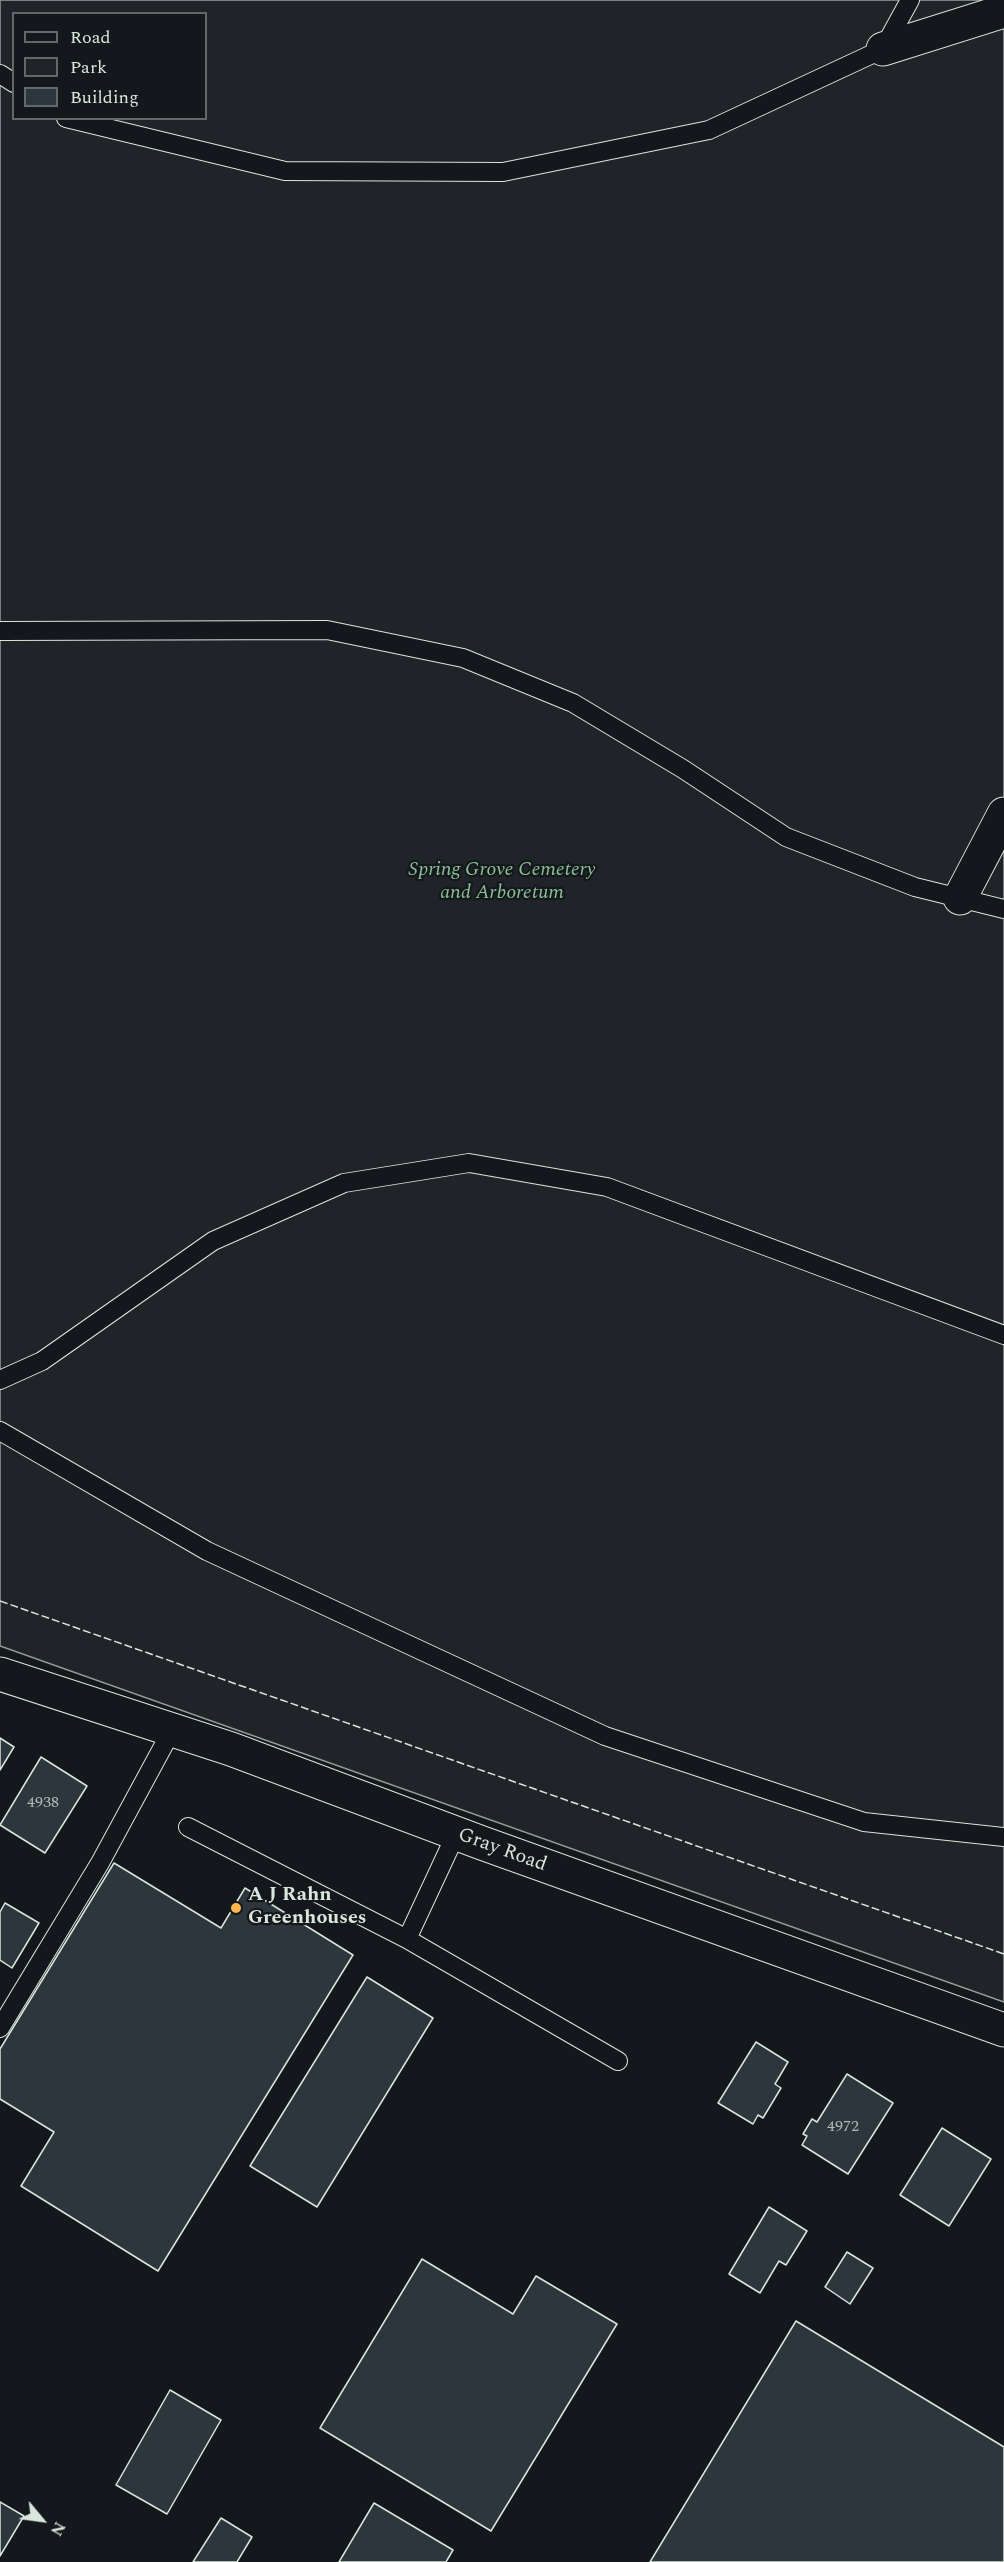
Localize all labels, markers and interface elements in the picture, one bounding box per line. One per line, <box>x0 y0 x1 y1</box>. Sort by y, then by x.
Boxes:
legend <box>12 12 207 120</box>
text: Road <box>70 24 111 51</box>
text: Park <box>70 54 107 81</box>
text: Building <box>70 84 139 111</box>
park label: Spring Grove Cemetery and Arboretum <box>409 859 595 906</box>
house number: 4938 <box>27 1794 59 1814</box>
street label: Gray Road <box>454 1824 550 1878</box>
place label: A J Rahn Greenhouses <box>248 1884 367 1931</box>
marker: A J Rahn Greenhouses <box>229 1901 243 1915</box>
house number: 4972 <box>827 2118 859 2138</box>
north arrow <box>12 2490 72 2550</box>
text: N <box>44 2517 71 2540</box>

